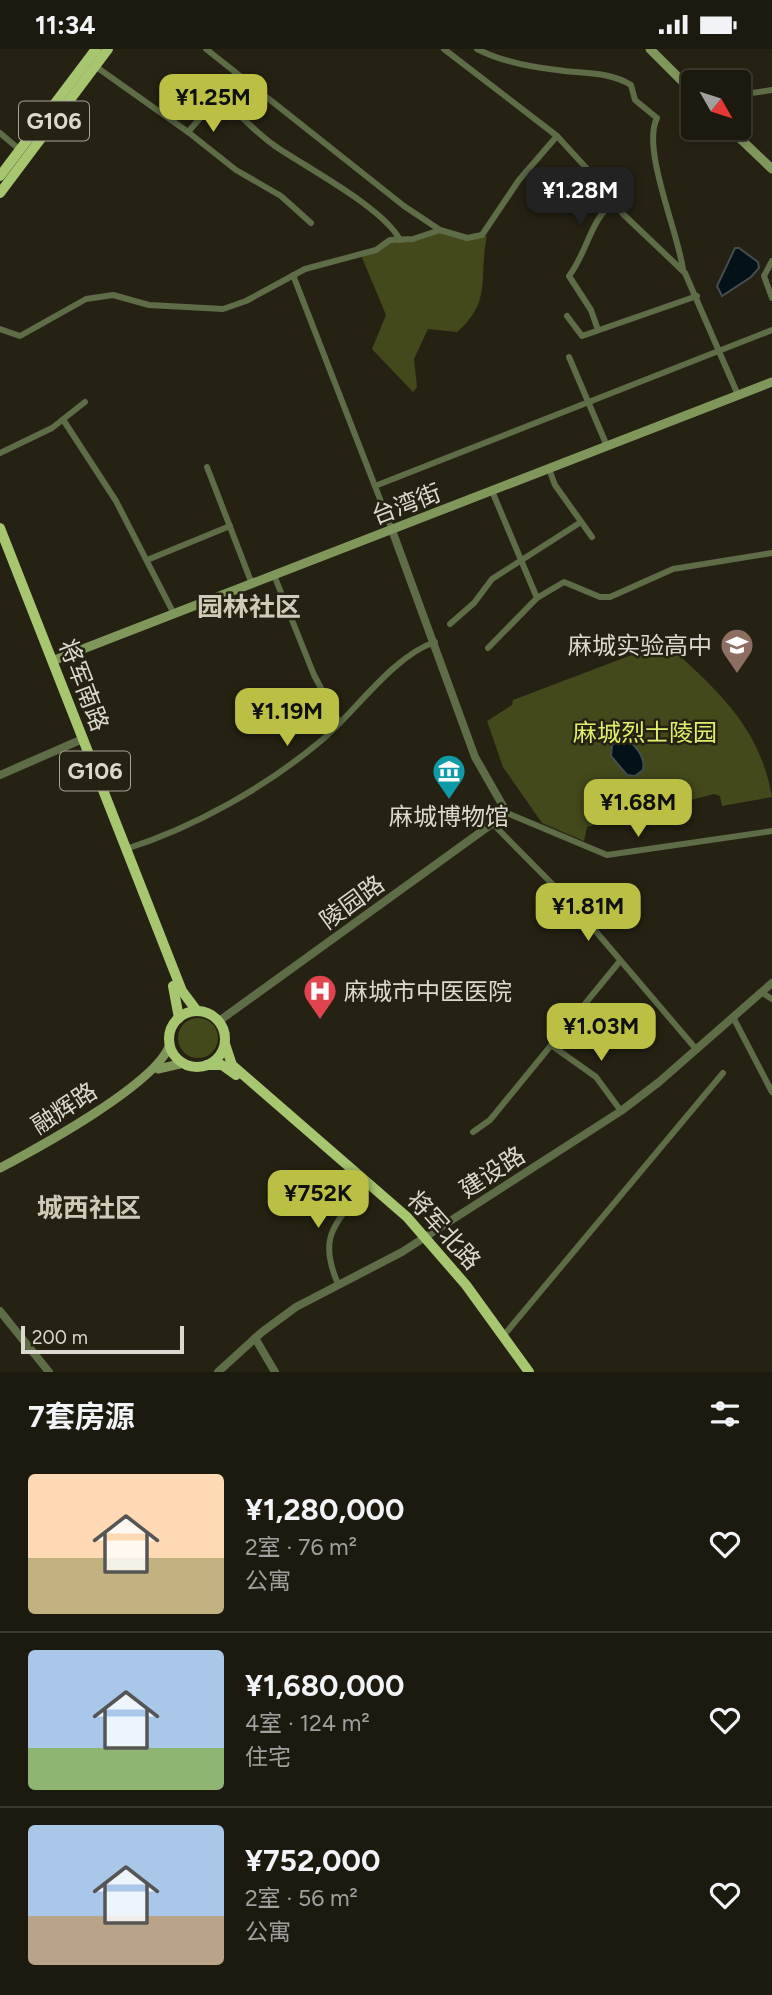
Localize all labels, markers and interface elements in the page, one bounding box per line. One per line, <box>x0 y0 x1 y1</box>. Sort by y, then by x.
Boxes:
text: 11:34 <box>35 9 96 41</box>
north arrow <box>681 70 751 140</box>
map controls <box>681 70 751 140</box>
pin: ¥1.25M <box>156 74 270 134</box>
text: ¥1.25M <box>175 83 251 111</box>
road number: G106 <box>19 102 89 141</box>
pin: ¥1.28M <box>523 167 637 227</box>
text: ¥1.28M <box>542 176 618 204</box>
street label: 台湾街 <box>367 478 445 530</box>
district label: 园林社区 <box>197 591 301 623</box>
school or university icon: 麻城实验高中 <box>718 626 756 675</box>
place label: 麻城实验高中 <box>568 631 712 660</box>
street label: 将军南路 <box>53 635 115 735</box>
pin: ¥1.19M <box>230 689 344 748</box>
text: ¥1.19M <box>251 697 323 725</box>
park label: 麻城烈士陵园 <box>573 718 717 747</box>
road number: G106 <box>60 751 130 791</box>
museum icon: 麻城博物馆 <box>430 752 468 801</box>
pin: ¥1.68M <box>581 779 695 839</box>
text: ¥1.68M <box>600 788 676 816</box>
place label: 麻城博物馆 <box>389 802 509 831</box>
street label: 陵园路 <box>314 869 390 935</box>
pin: ¥1.81M <box>531 883 645 943</box>
text: ¥1.81M <box>552 892 624 920</box>
hospital icon: 麻城市中医医院 <box>301 972 339 1021</box>
place label: 麻城市中医医院 <box>344 977 512 1006</box>
pin: ¥1.03M <box>544 1003 658 1063</box>
text: ¥1.03M <box>563 1012 639 1040</box>
street label: 融辉路 <box>26 1076 102 1140</box>
street label: 建设路 <box>454 1140 530 1204</box>
pin: ¥752K <box>269 1171 367 1230</box>
text: ¥752K <box>284 1179 352 1207</box>
street label: 将军北路 <box>401 1185 487 1275</box>
district label: 城西社区 <box>37 1192 141 1224</box>
scale bar <box>21 1323 184 1355</box>
text: 200 m <box>32 1326 88 1349</box>
icon: filters <box>706 1395 744 1433</box>
text: 7套房源 <box>28 1398 135 1435</box>
text: ¥1,280,000 <box>245 1491 404 1528</box>
icon: home <box>84 1502 168 1586</box>
icon: heart <box>706 1525 744 1563</box>
text: 2室 · 76 m² <box>245 1533 357 1561</box>
text: 公寓 <box>245 1567 291 1595</box>
text: ¥1,680,000 <box>245 1667 404 1704</box>
icon: home <box>84 1678 168 1762</box>
icon: heart <box>706 1701 744 1739</box>
text: 4室 · 124 m² <box>245 1709 370 1737</box>
text: 住宅 <box>245 1743 291 1771</box>
text: ¥752,000 <box>245 1842 380 1879</box>
icon: home <box>84 1853 168 1937</box>
icon: heart <box>706 1876 744 1914</box>
text: 2室 · 56 m² <box>245 1884 358 1912</box>
text: 公寓 <box>245 1918 291 1946</box>

